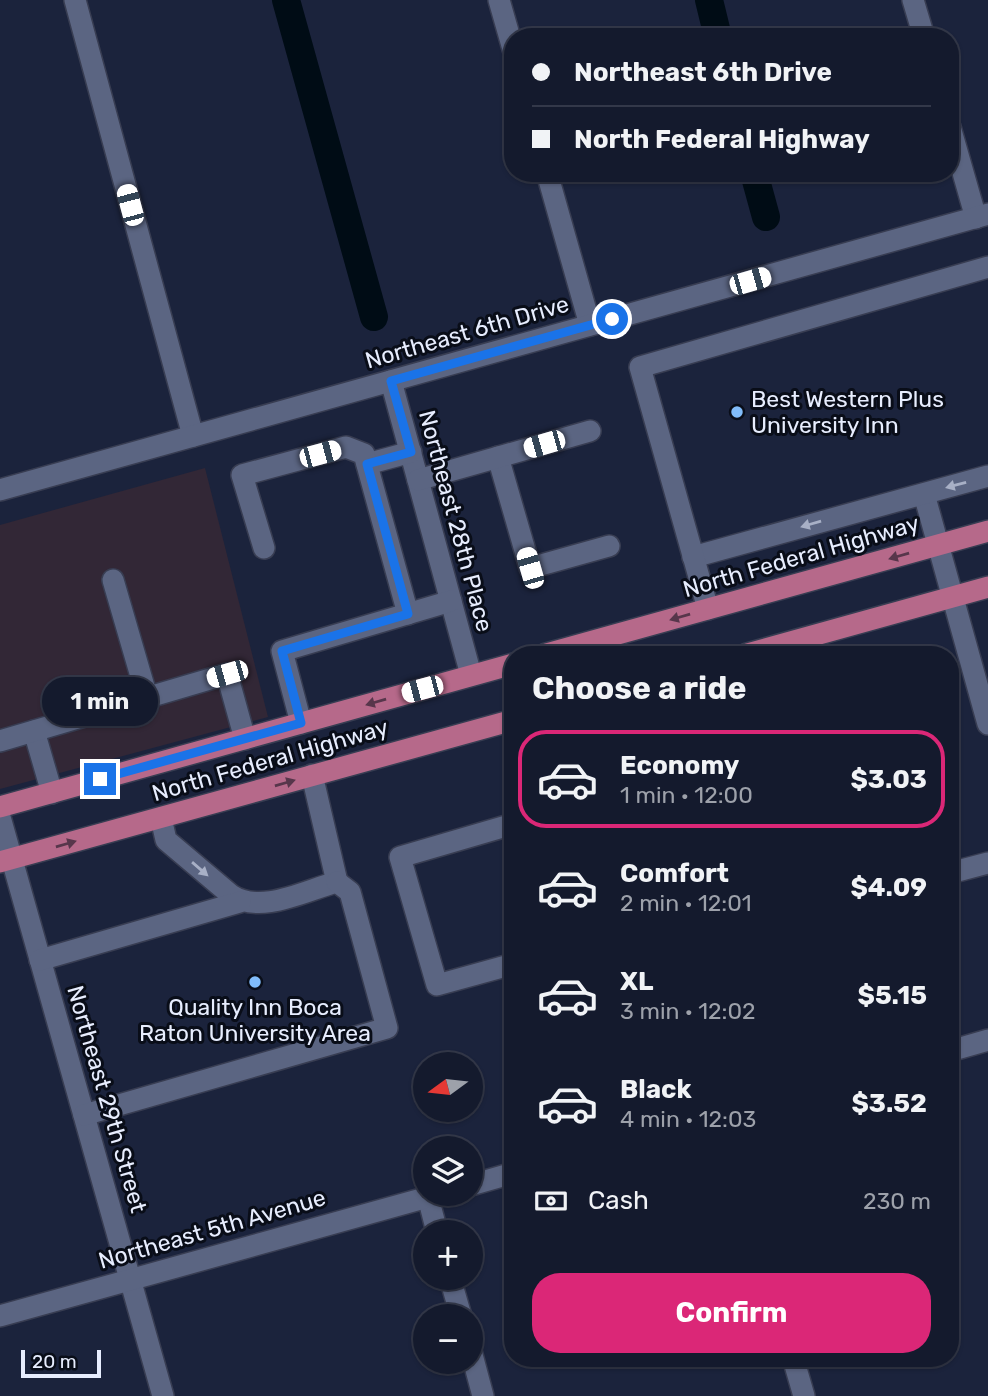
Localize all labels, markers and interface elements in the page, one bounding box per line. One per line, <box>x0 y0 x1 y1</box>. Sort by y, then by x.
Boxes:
text: Northeast 6th Drive <box>574 57 832 88</box>
text: North Federal Highway <box>574 124 870 155</box>
car <box>115 182 146 228</box>
car <box>727 265 774 297</box>
street label: Northeast 6th Drive <box>362 290 572 374</box>
route start <box>596 303 628 335</box>
place label: Best Western Plus University Inn <box>751 385 944 439</box>
marker: Best Western Plus University Inn <box>729 404 745 420</box>
street label: Northeast 28th Place <box>413 407 499 635</box>
car <box>521 428 568 460</box>
car <box>297 438 344 470</box>
one-way arrow <box>945 480 967 491</box>
street label: North Federal Highway <box>680 509 923 603</box>
one-way arrow <box>799 519 821 530</box>
car <box>515 545 546 591</box>
one-way arrow <box>888 552 909 562</box>
one-way arrow <box>669 613 690 623</box>
car <box>204 658 251 690</box>
text: Choose a ride <box>532 669 746 707</box>
car <box>399 673 446 705</box>
callout: 1 min <box>42 678 158 726</box>
text: 1 min <box>71 687 129 715</box>
one-way arrow <box>365 697 387 708</box>
street label: North Federal Highway <box>149 713 392 807</box>
icon: car <box>536 748 599 811</box>
text: Economy <box>620 750 739 781</box>
route end <box>84 763 116 795</box>
text: $3.03 <box>850 764 927 795</box>
one-way arrow <box>274 777 296 788</box>
text: 1 min · 12:00 <box>620 781 753 809</box>
one-way arrow <box>55 838 77 849</box>
icon: car <box>536 856 599 919</box>
text: Comfort <box>620 858 729 889</box>
one-way arrow <box>192 861 209 876</box>
text: $4.09 <box>851 872 927 903</box>
text: 2 min · 12:01 <box>620 889 752 917</box>
icon: car <box>536 964 599 1027</box>
text: XL <box>620 966 653 997</box>
marker: Quality Inn Boca Raton University Area <box>247 974 263 990</box>
text: $5.15 <box>858 980 927 1011</box>
street label: Northeast 29th Street <box>61 982 153 1216</box>
place label: Quality Inn Boca Raton University Area <box>139 993 371 1047</box>
text: 3 min · 12:02 <box>620 997 756 1025</box>
north arrow <box>413 1052 483 1122</box>
map controls <box>413 1052 483 1374</box>
icon: car <box>536 1072 599 1135</box>
text: Black <box>620 1074 692 1105</box>
text: $3.52 <box>851 1088 927 1119</box>
text: 4 min · 12:03 <box>620 1105 756 1133</box>
button: layers <box>413 1136 483 1206</box>
icon: cash <box>532 1182 570 1220</box>
street label: Northeast 5th Avenue <box>95 1183 329 1275</box>
text: Cash <box>588 1185 649 1216</box>
text: 230 m <box>863 1187 931 1215</box>
button: + <box>413 1220 483 1290</box>
button: Confirm <box>532 1273 931 1353</box>
button: − <box>413 1304 483 1374</box>
scale bar <box>21 1347 102 1379</box>
text: 20 m <box>32 1350 77 1373</box>

